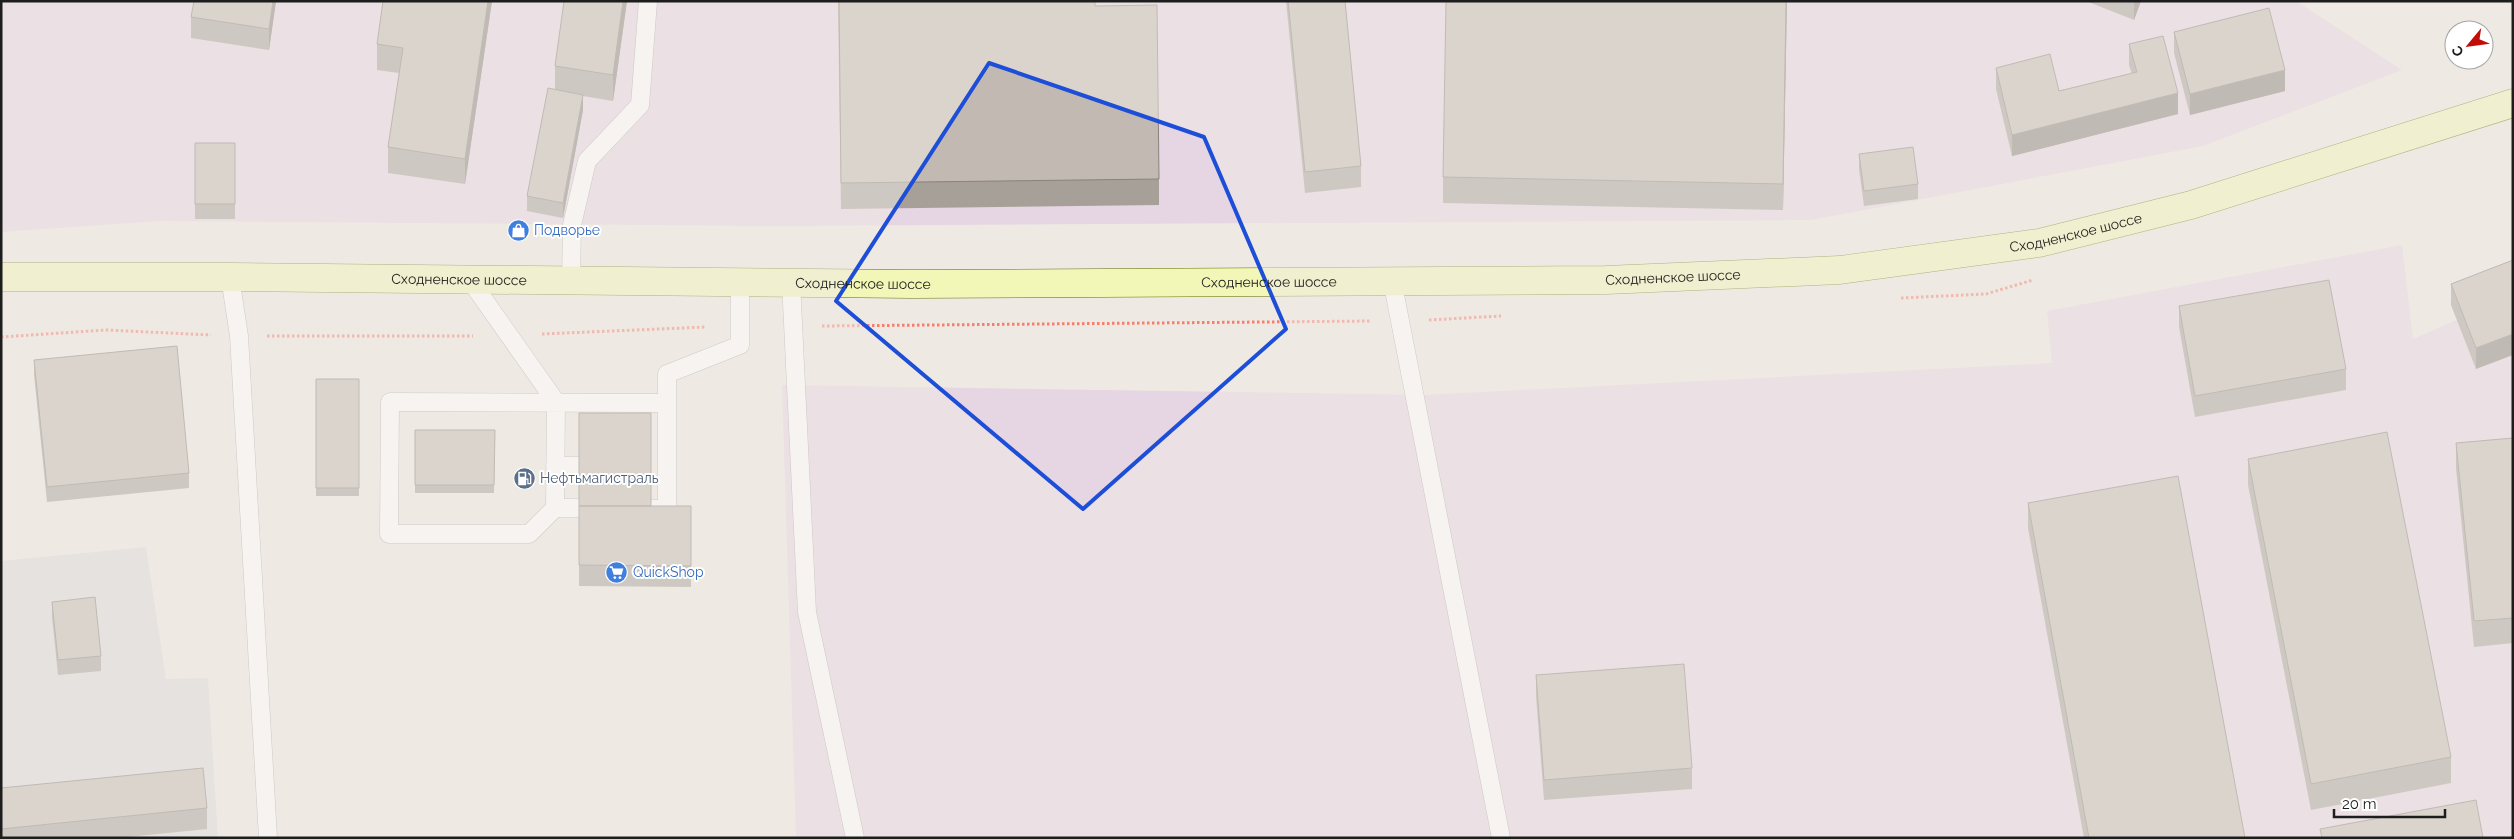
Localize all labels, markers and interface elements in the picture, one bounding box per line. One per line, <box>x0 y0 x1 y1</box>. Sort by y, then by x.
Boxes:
north arrow <box>2444 20 2494 70</box>
text: С <box>2448 43 2467 59</box>
street label: Сходненское шоссе <box>2008 210 2143 255</box>
shop icon: Подворье <box>506 218 530 242</box>
place label: Подворье <box>534 222 600 238</box>
street label: Сходненское шоссе <box>1605 266 1741 288</box>
street label: Сходненское шоссе <box>391 271 527 288</box>
street label: Сходненское шоссе <box>1201 274 1337 290</box>
street label: Сходненское шоссе <box>795 275 931 292</box>
fuel station icon: Нефтьмагистраль <box>512 466 536 490</box>
place label: Нефтьмагистраль <box>540 470 659 486</box>
supermarket icon: QuickShop <box>605 560 629 584</box>
place label: QuickShop <box>633 564 704 580</box>
scale bar <box>2334 786 2445 818</box>
text: 20 m <box>2342 795 2377 813</box>

